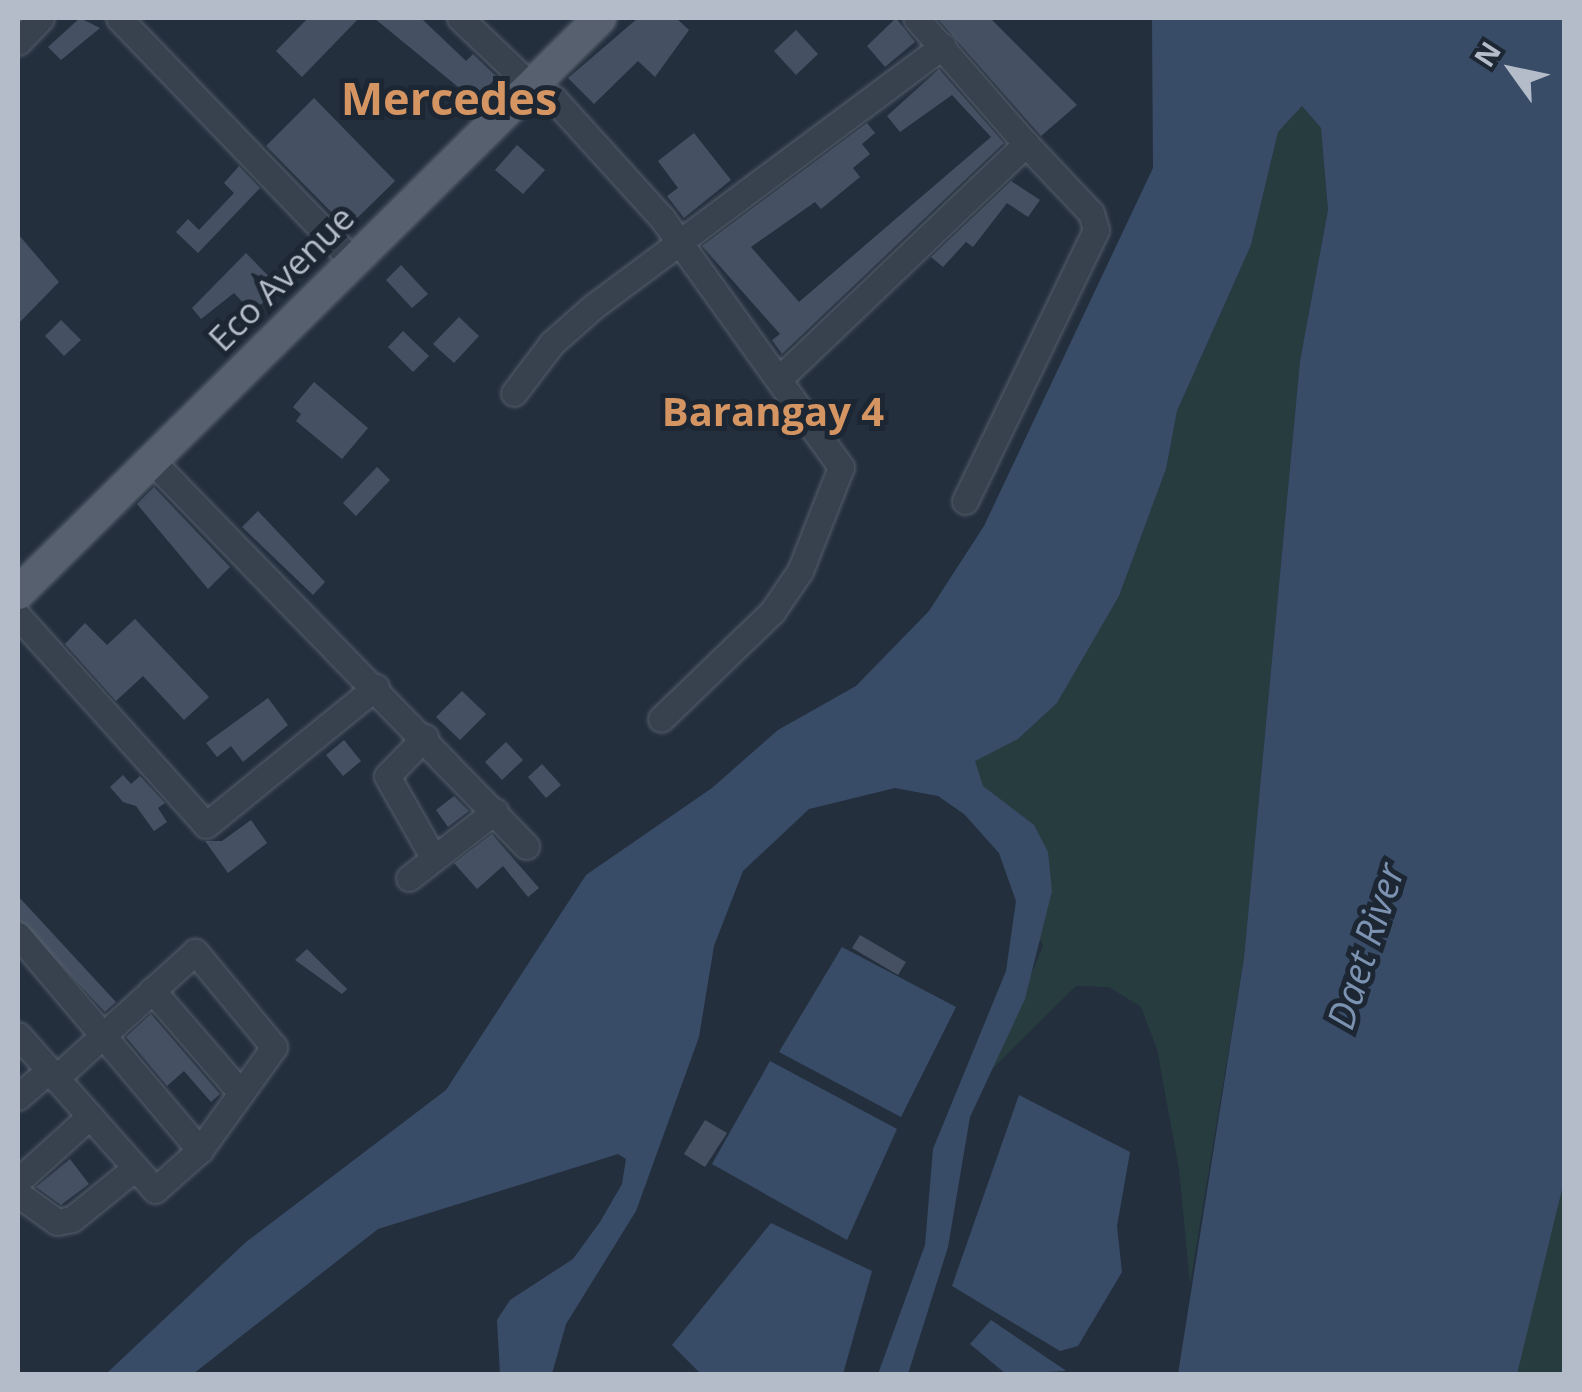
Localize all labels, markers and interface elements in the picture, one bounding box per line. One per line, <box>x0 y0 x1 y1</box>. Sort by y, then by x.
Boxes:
north arrow <box>1462 20 1562 120</box>
text: N <box>1465 34 1509 74</box>
district label: Mercedes <box>341 71 557 125</box>
street label: Eco Avenue <box>200 197 362 359</box>
district label: Barangay 4 <box>662 387 884 435</box>
water label: Daet River <box>1317 858 1413 1034</box>

